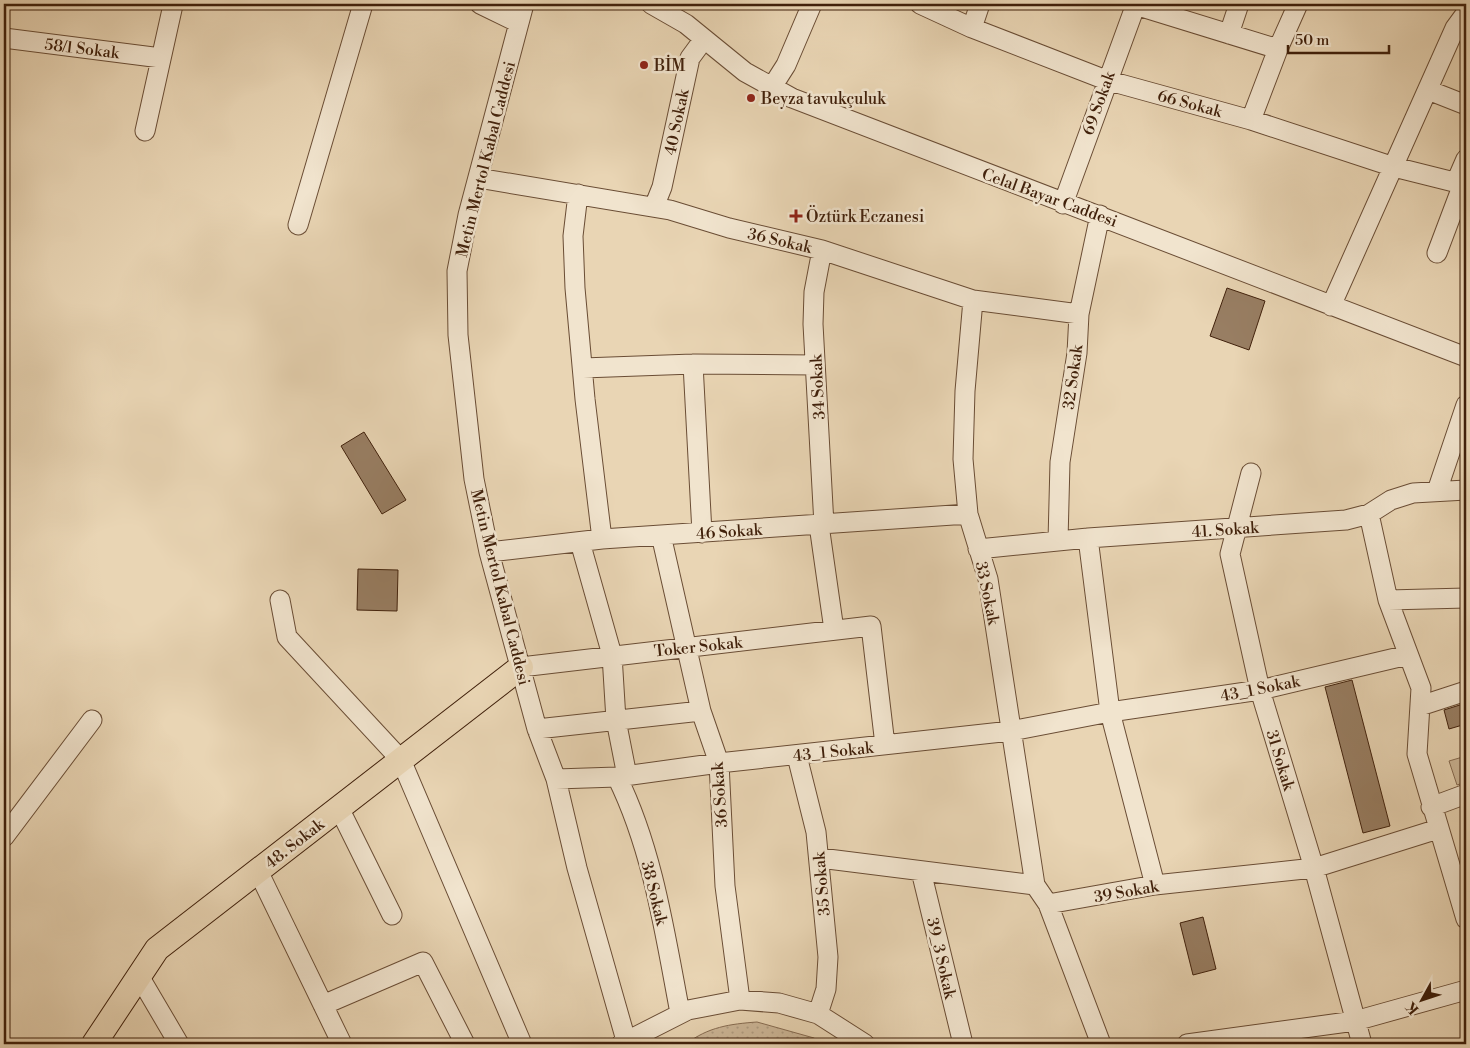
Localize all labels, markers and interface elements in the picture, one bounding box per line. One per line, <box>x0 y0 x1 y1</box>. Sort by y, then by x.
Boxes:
scale bar <box>1288 22 1389 54</box>
text: 50 m <box>1295 31 1329 50</box>
street label: 58/1 Sokak <box>43 34 122 64</box>
place label: BİM <box>653 54 685 76</box>
street label: Metin Mertol Kabal Caddesi <box>452 59 520 259</box>
marker: BİM <box>638 59 650 71</box>
street label: 69 Sokak <box>1078 67 1120 138</box>
street label: 40 Sokak <box>660 86 694 157</box>
street label: 66 Sokak <box>1155 86 1226 123</box>
place label: Beyza tavukçuluk <box>760 89 887 109</box>
marker: Beyza tavukçuluk <box>745 92 757 104</box>
street label: Celal Bayar Caddesi <box>979 164 1120 232</box>
place label: Öztürk Eczanesi <box>806 205 924 227</box>
marker: Öztürk Eczanesi <box>790 210 802 222</box>
street label: 36 Sokak <box>746 224 815 258</box>
street label: 32 Sokak <box>1059 342 1088 411</box>
street label: 34 Sokak <box>806 352 830 420</box>
street label: Metin Mertol Kabal Caddesi <box>466 487 534 687</box>
street label: 41. Sokak <box>1191 518 1261 542</box>
street label: 46 Sokak <box>695 520 764 544</box>
street label: 33 Sokak <box>971 560 1004 628</box>
street label: Toker Sokak <box>653 632 745 662</box>
street label: 43_1 Sokak <box>1219 671 1303 706</box>
street label: 31 Sokak <box>1261 728 1299 794</box>
street label: 43_1 Sokak <box>792 738 876 766</box>
street label: 36 Sokak <box>708 760 732 828</box>
street label: 48. Sokak <box>261 813 330 873</box>
street label: 35 Sokak <box>809 849 835 917</box>
street label: 38 Sokak <box>636 859 672 929</box>
street label: 39 Sokak <box>1092 876 1162 908</box>
street label: 39_3 Sokak <box>922 916 960 1002</box>
north arrow <box>1398 976 1448 1026</box>
text: K <box>1402 997 1423 1018</box>

